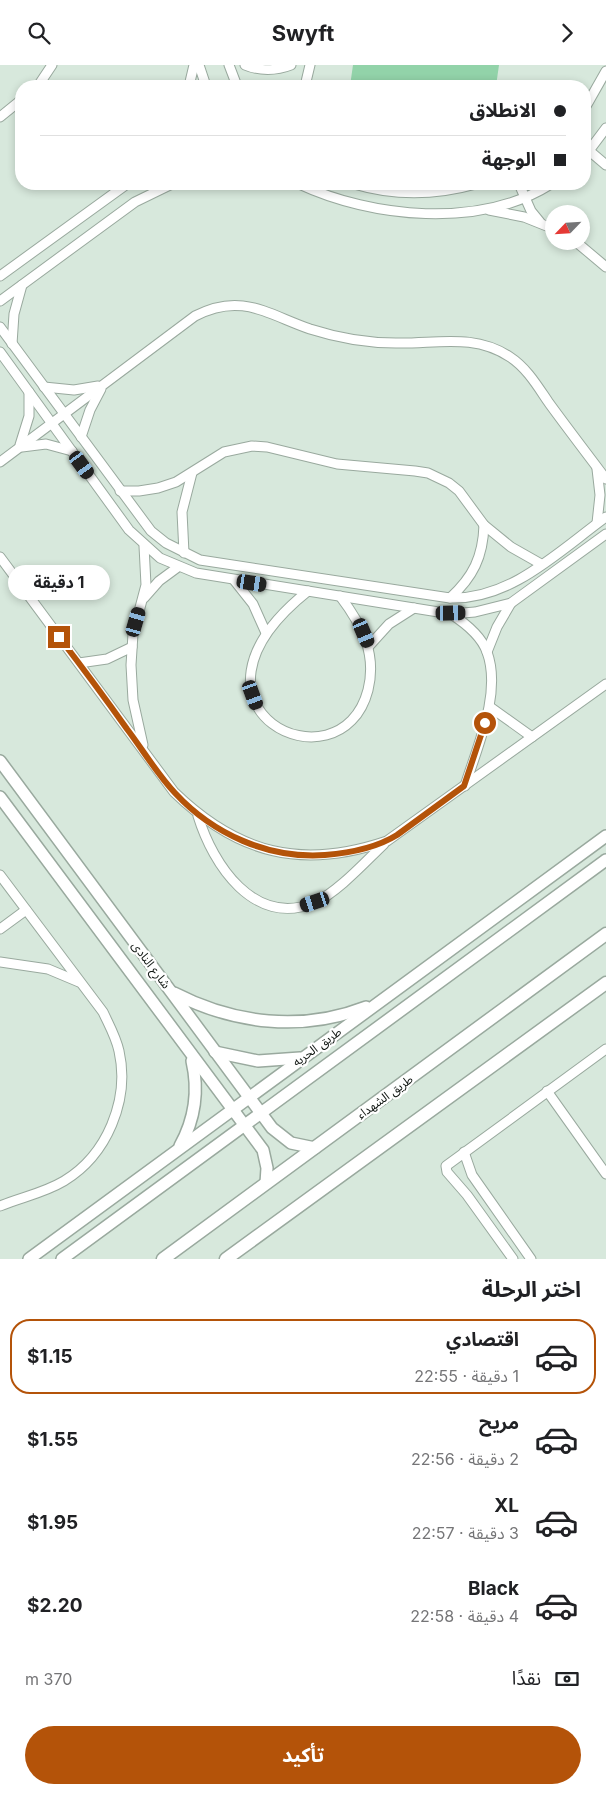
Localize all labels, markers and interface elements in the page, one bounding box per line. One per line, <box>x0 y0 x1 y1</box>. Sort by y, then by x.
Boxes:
icon: search <box>25 19 53 47</box>
icon: forward <box>553 19 581 47</box>
text: Swyft <box>272 20 334 46</box>
text: الانطلاق <box>470 99 536 122</box>
text: الوجهة <box>482 148 536 171</box>
north arrow <box>545 205 590 250</box>
map controls <box>545 205 590 250</box>
car <box>67 448 96 482</box>
callout: 1 دقيقة <box>8 565 110 599</box>
text: 1 دقيقة <box>34 572 84 592</box>
car <box>236 573 267 593</box>
car <box>435 605 466 621</box>
car <box>124 606 147 638</box>
car <box>351 616 376 650</box>
route end <box>48 626 70 648</box>
car <box>240 678 265 712</box>
route start <box>474 712 496 734</box>
car <box>298 890 331 914</box>
street label: شارع النادى <box>127 938 174 992</box>
street label: طريق الحريه <box>289 1024 345 1070</box>
street label: طريق الشهداء <box>354 1071 416 1123</box>
text: اختر الرحلة <box>482 1276 581 1302</box>
text: اقتصادي <box>446 1328 519 1351</box>
icon: car <box>534 1334 579 1379</box>
text: $1.15 <box>27 1345 73 1368</box>
text: 1 دقيقة · 22:55 <box>414 1366 519 1386</box>
text: مريح <box>479 1411 519 1434</box>
icon: car <box>534 1417 579 1462</box>
text: $1.55 <box>27 1428 78 1451</box>
text: 2 دقيقة · 22:56 <box>411 1449 519 1469</box>
text: XL <box>494 1494 519 1517</box>
icon: car <box>534 1500 579 1545</box>
text: $1.95 <box>27 1511 78 1534</box>
text: 3 دقيقة · 22:57 <box>412 1523 519 1543</box>
text: Black <box>468 1577 519 1600</box>
icon: car <box>534 1583 579 1628</box>
text: $2.20 <box>27 1594 83 1617</box>
text: 4 دقيقة · 22:58 <box>410 1606 519 1626</box>
icon: cash <box>553 1665 581 1693</box>
text: نقدًا <box>512 1667 541 1690</box>
text: 370 m <box>25 1669 72 1689</box>
button: تأكيد <box>25 1726 581 1784</box>

